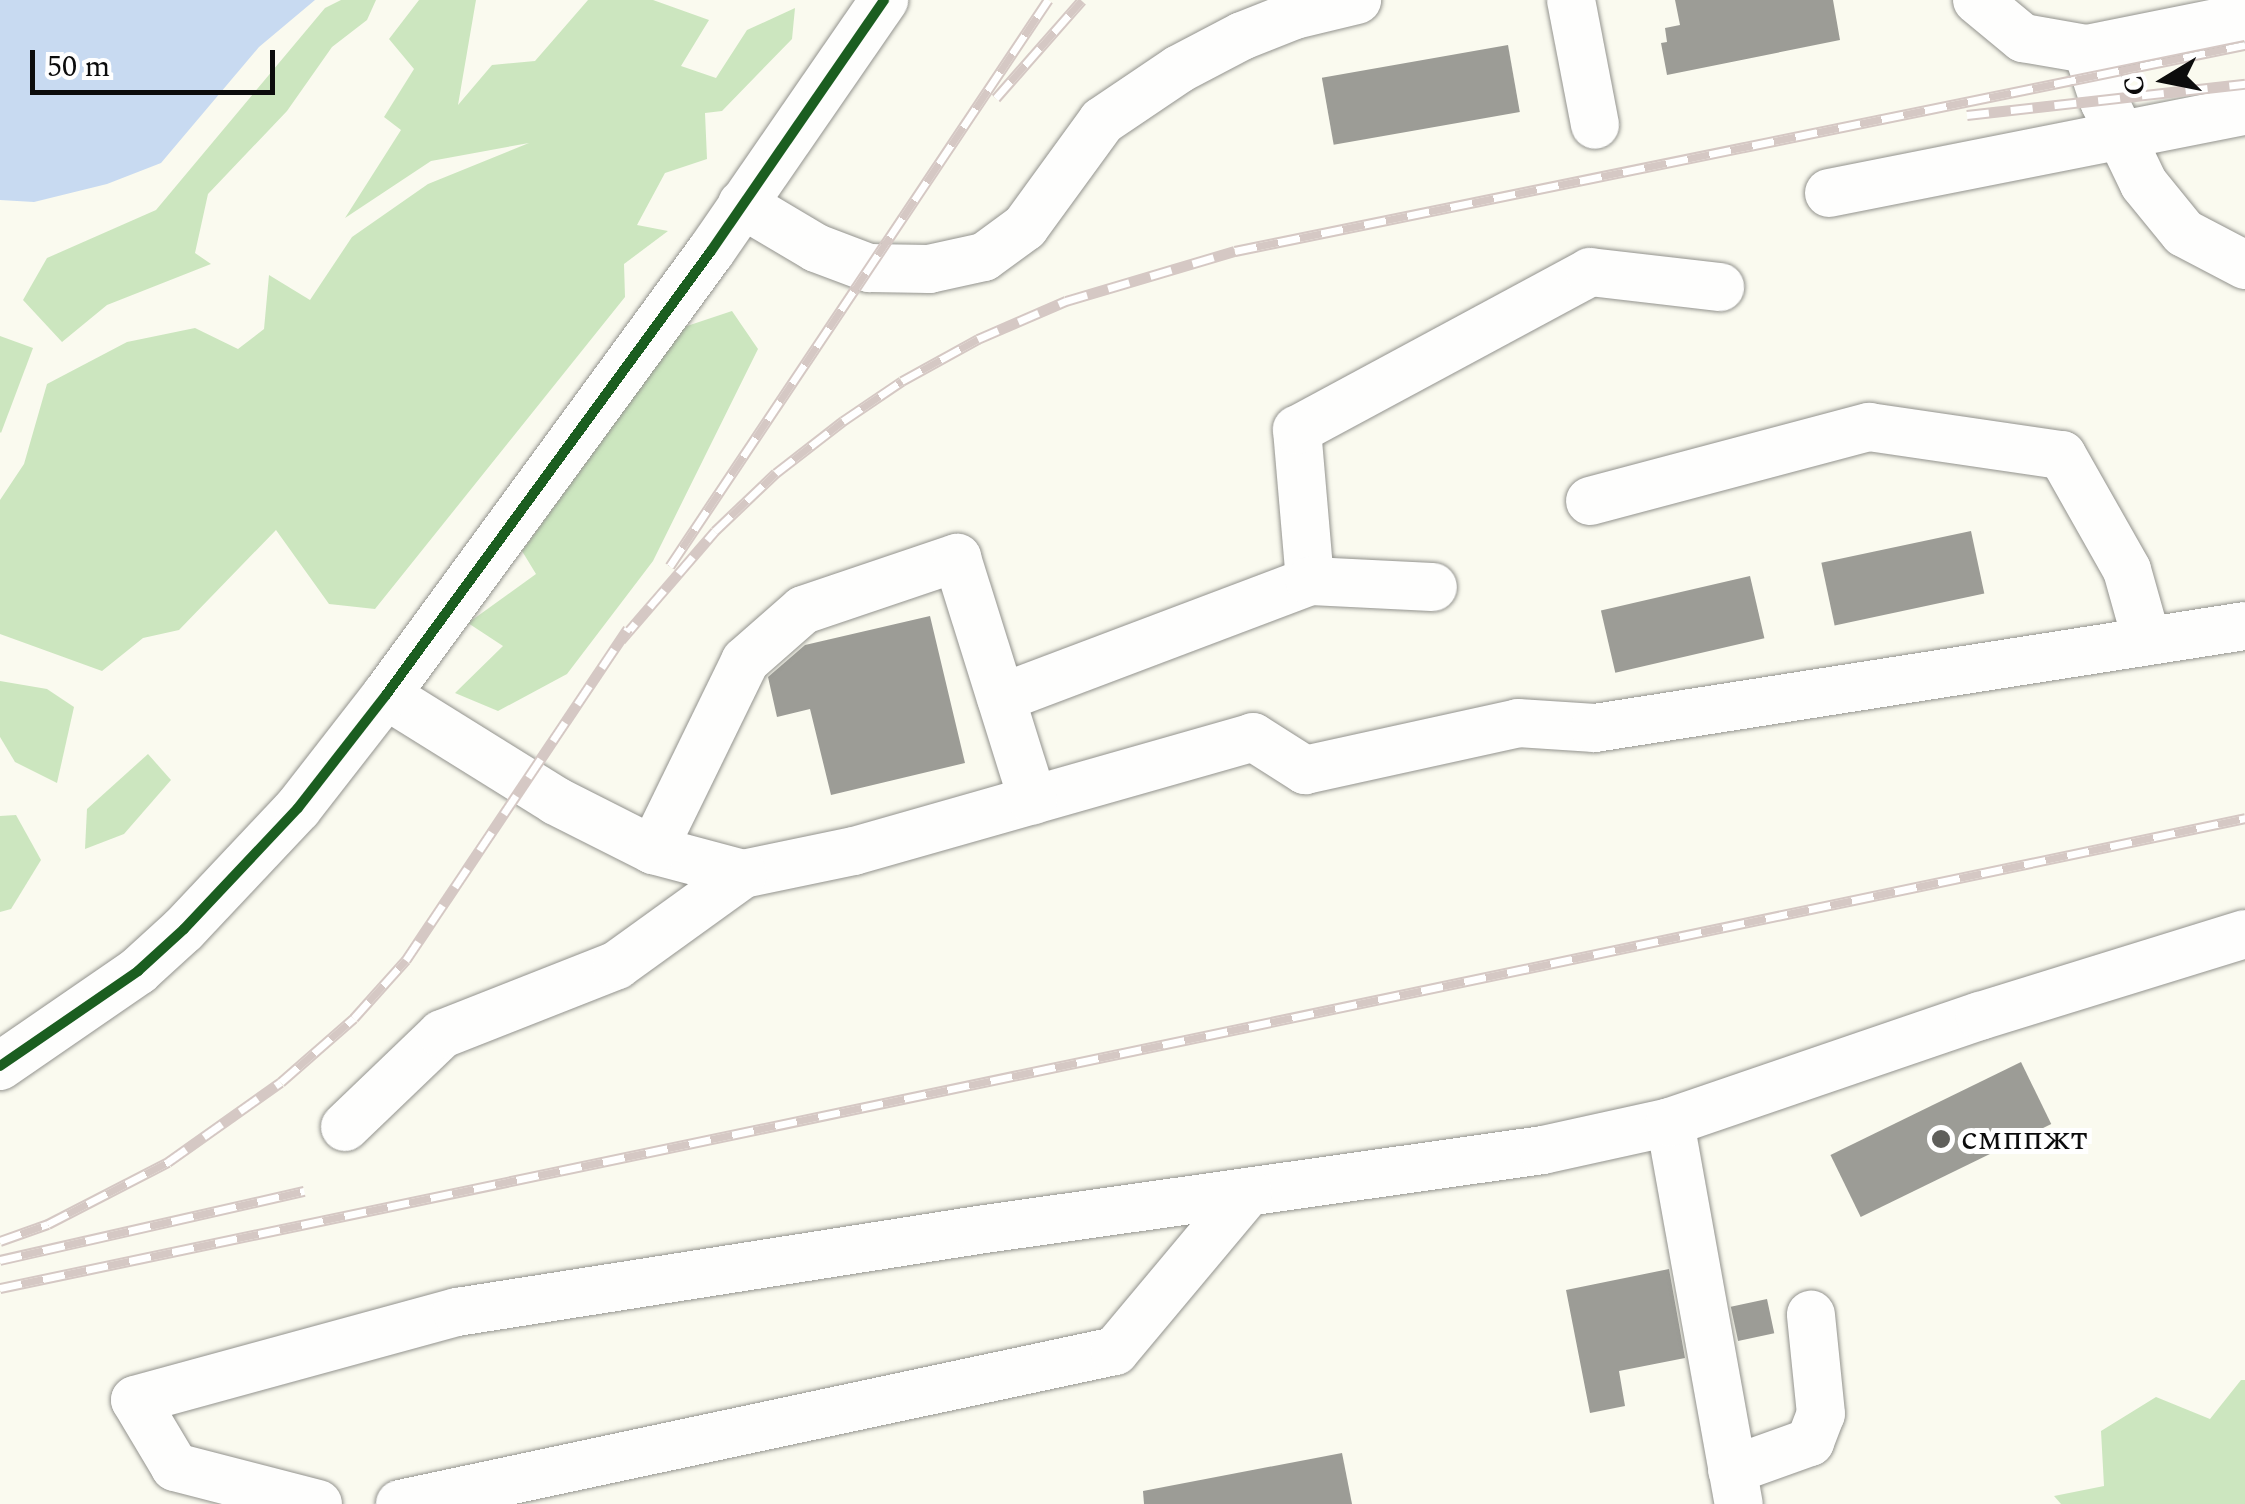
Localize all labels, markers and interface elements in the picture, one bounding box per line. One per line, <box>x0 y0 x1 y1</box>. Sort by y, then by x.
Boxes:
scale bar <box>35 30 280 92</box>
north arrow <box>2115 30 2215 130</box>
text: 50 m <box>47 44 110 90</box>
text: С <box>2112 72 2158 99</box>
place label: смппжт <box>1961 1118 2088 1160</box>
marker: смппжт <box>1930 1128 1952 1150</box>

